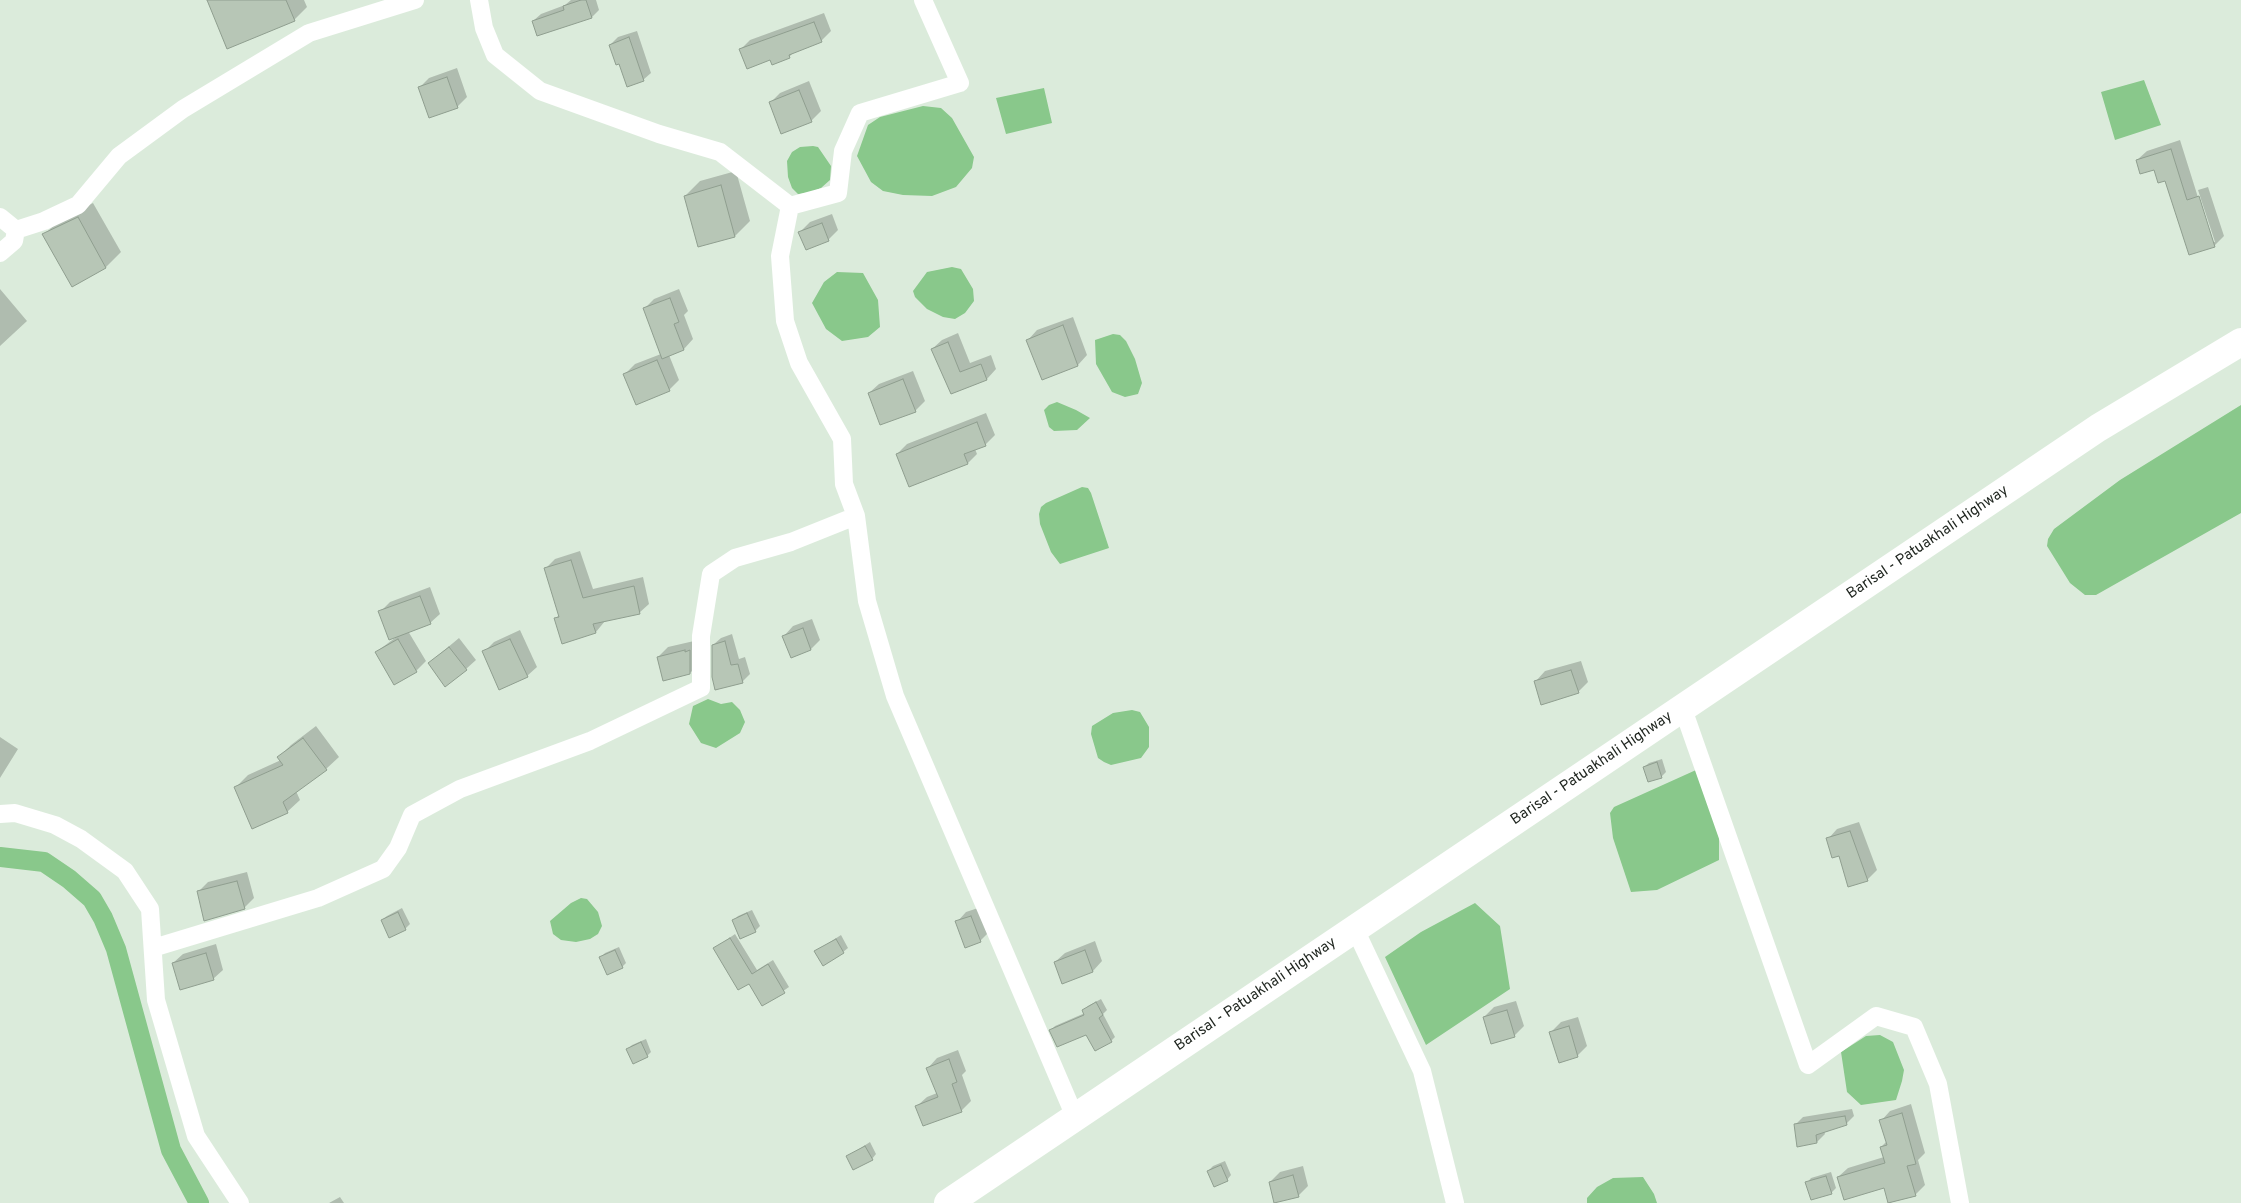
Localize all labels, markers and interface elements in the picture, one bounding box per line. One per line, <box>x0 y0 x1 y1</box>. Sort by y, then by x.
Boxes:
street label: Barisal - Patuakhali Highway <box>1844 482 2012 604</box>
street label: Barisal - Patuakhali Highway <box>1508 708 1676 830</box>
street label: Barisal - Patuakhali Highway <box>1172 934 1340 1056</box>

